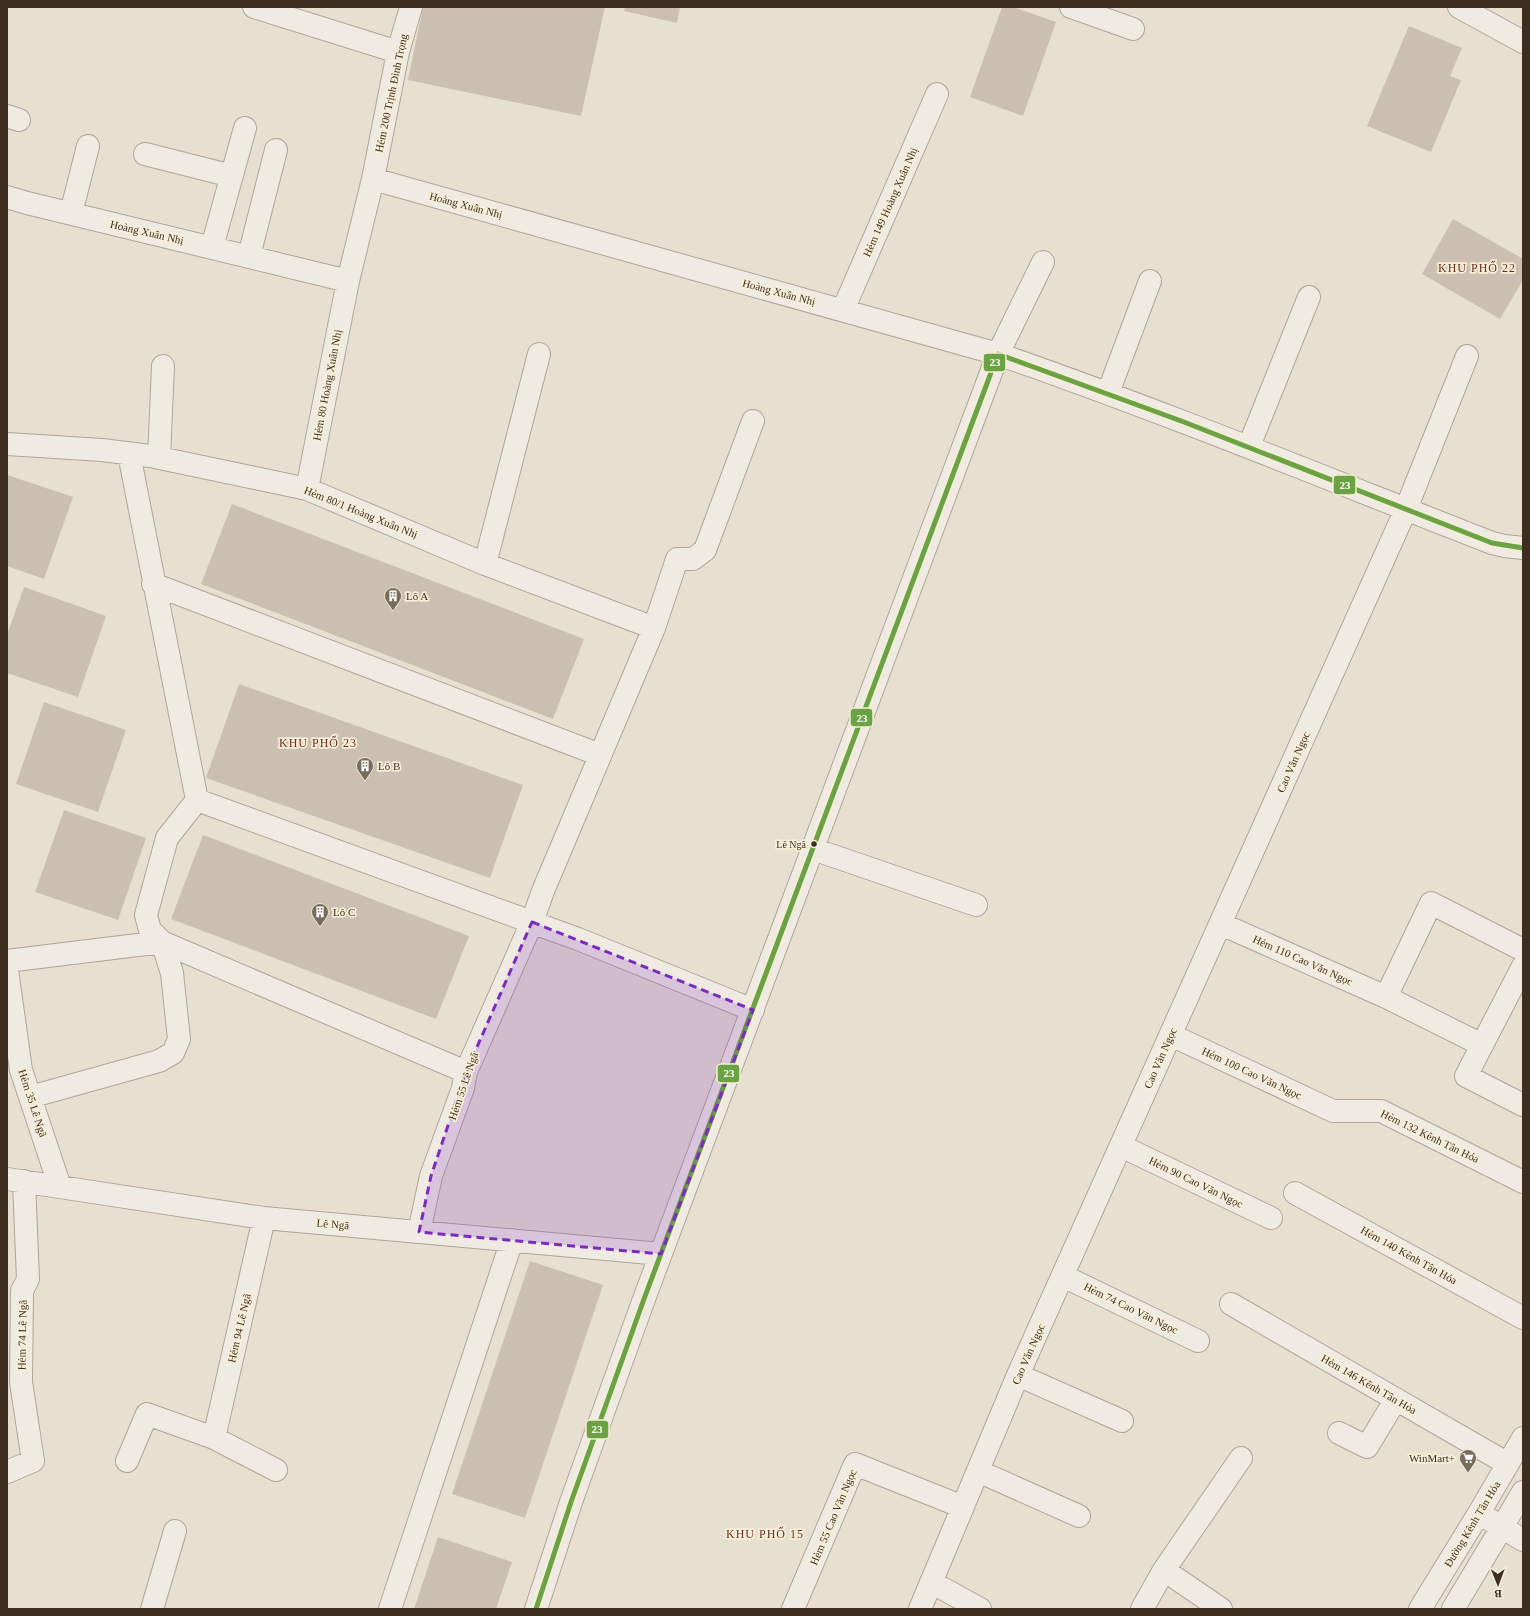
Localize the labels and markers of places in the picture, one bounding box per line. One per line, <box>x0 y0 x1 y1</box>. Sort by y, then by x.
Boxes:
building icon: Lô A <box>383 586 403 611</box>
place label: Lô A <box>406 590 428 602</box>
building icon: Lô B <box>355 756 375 781</box>
place label: Lô B <box>378 760 400 772</box>
place label: Lê Ngã <box>776 839 807 850</box>
marker: Lê Ngã <box>809 839 819 849</box>
building icon: Lô C <box>310 902 330 927</box>
place label: Lô C <box>333 906 355 918</box>
supermarket icon: WinMart+ <box>1458 1448 1478 1473</box>
place label: WinMart+ <box>1409 1452 1455 1464</box>

